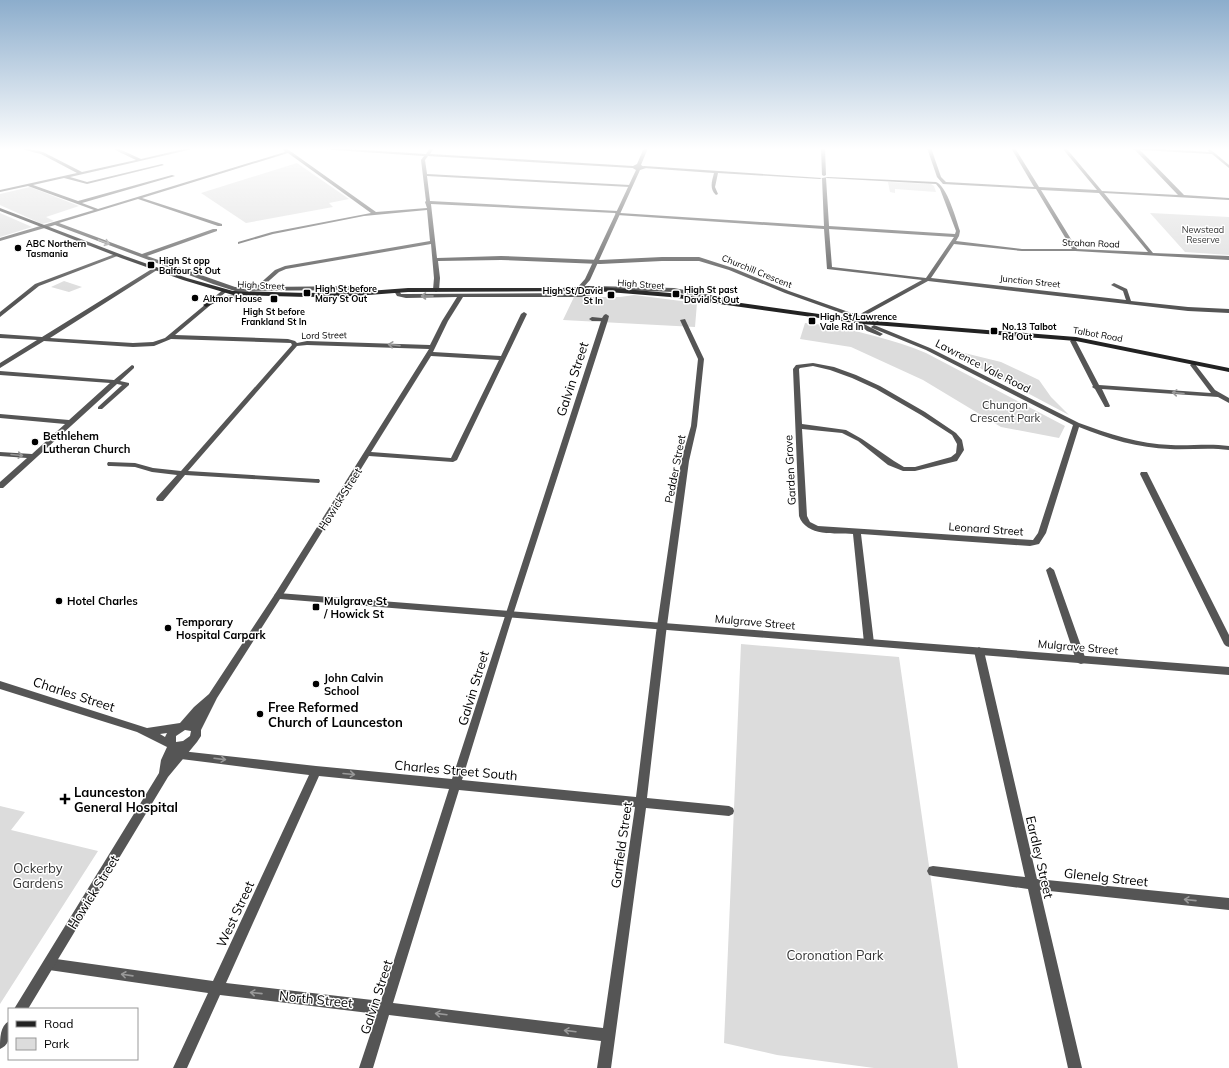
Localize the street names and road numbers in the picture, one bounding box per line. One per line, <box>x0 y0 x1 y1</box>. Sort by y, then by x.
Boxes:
street label: Strahan Road <box>1062 236 1120 250</box>
street label: Churchill Crescent <box>720 252 794 290</box>
street label: Junction Street <box>999 272 1061 290</box>
street label: High Street <box>617 277 665 291</box>
street label: High Street <box>237 278 285 292</box>
street label: Talbot Road <box>1072 324 1124 344</box>
street label: Lord Street <box>301 329 347 341</box>
street label: Lawrence Vale Road <box>933 336 1033 396</box>
street label: Galvin Street <box>552 339 592 418</box>
street label: Pedder Street <box>662 433 689 504</box>
street label: Garden Grove <box>781 434 799 506</box>
street label: Howick Street <box>315 465 365 533</box>
street label: Leonard Street <box>948 519 1024 539</box>
street label: Mulgrave Street <box>714 612 796 632</box>
street label: Mulgrave Street <box>1037 637 1119 657</box>
street label: Galvin Street <box>454 648 492 727</box>
street label: Charles Street <box>31 673 117 715</box>
street label: Charles Street South <box>394 757 518 783</box>
street label: Garfield Street <box>607 800 635 889</box>
street label: Eardley Street <box>1023 814 1057 900</box>
street label: Howick Street <box>64 852 122 932</box>
street label: Glenelg Street <box>1063 865 1149 889</box>
street label: West Street <box>213 878 257 950</box>
street label: Galvin Street <box>356 957 396 1036</box>
street label: North Street <box>279 987 354 1011</box>

